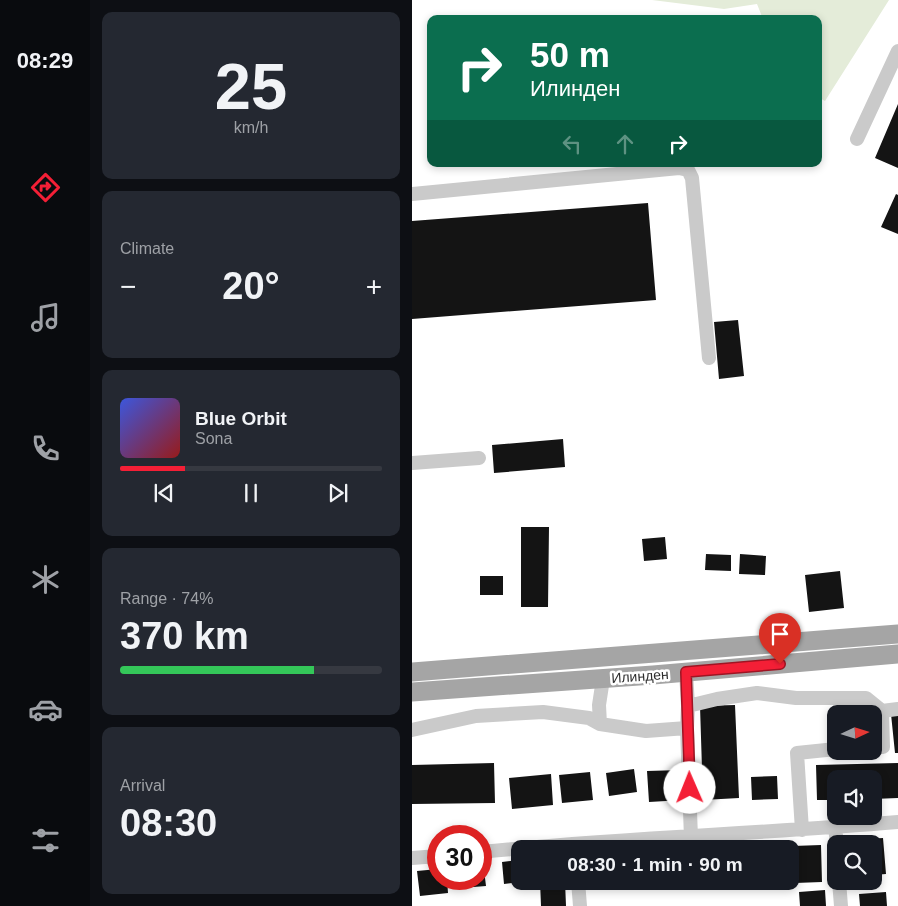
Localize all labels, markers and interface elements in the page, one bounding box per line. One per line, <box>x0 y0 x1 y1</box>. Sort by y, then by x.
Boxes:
icon: right <box>447 35 512 100</box>
text: 50 m <box>530 35 610 74</box>
text: 08:29 <box>17 48 73 73</box>
text: 25 <box>215 50 287 123</box>
text: Илинден <box>530 76 620 101</box>
text: km/h <box>234 119 268 136</box>
icon: left <box>558 130 586 158</box>
icon: ahead <box>611 130 639 158</box>
icon: right <box>664 130 692 158</box>
icon: directions <box>28 170 63 205</box>
text: Climate <box>120 240 174 257</box>
text: 20° <box>222 265 280 307</box>
text: − <box>120 271 136 302</box>
text: + <box>366 271 382 302</box>
icon: music <box>28 300 63 335</box>
text: Blue Orbit <box>195 408 287 429</box>
text: Sona <box>195 430 232 447</box>
icon: phone <box>28 431 63 466</box>
icon: previous <box>150 479 178 507</box>
icon: pause <box>237 479 265 507</box>
icon: next <box>324 479 352 507</box>
icon: climate <box>28 562 63 597</box>
text: Range · 74% <box>120 590 213 607</box>
pin <box>759 613 801 664</box>
text: 370 km <box>120 615 249 657</box>
icon: arrive <box>766 620 794 648</box>
street label: Илинден <box>611 666 669 686</box>
icon: car <box>28 692 63 727</box>
north arrow <box>827 705 882 760</box>
map controls <box>827 705 882 890</box>
position arrow <box>663 761 715 813</box>
button: sound <box>827 770 882 825</box>
text: Arrival <box>120 777 165 794</box>
text: 08:30 <box>120 802 217 844</box>
icon: filters <box>28 823 63 858</box>
speed limit sign: 30 <box>427 825 492 890</box>
button: search <box>827 835 882 890</box>
text: 08:30 · 1 min · 90 m <box>567 854 743 875</box>

